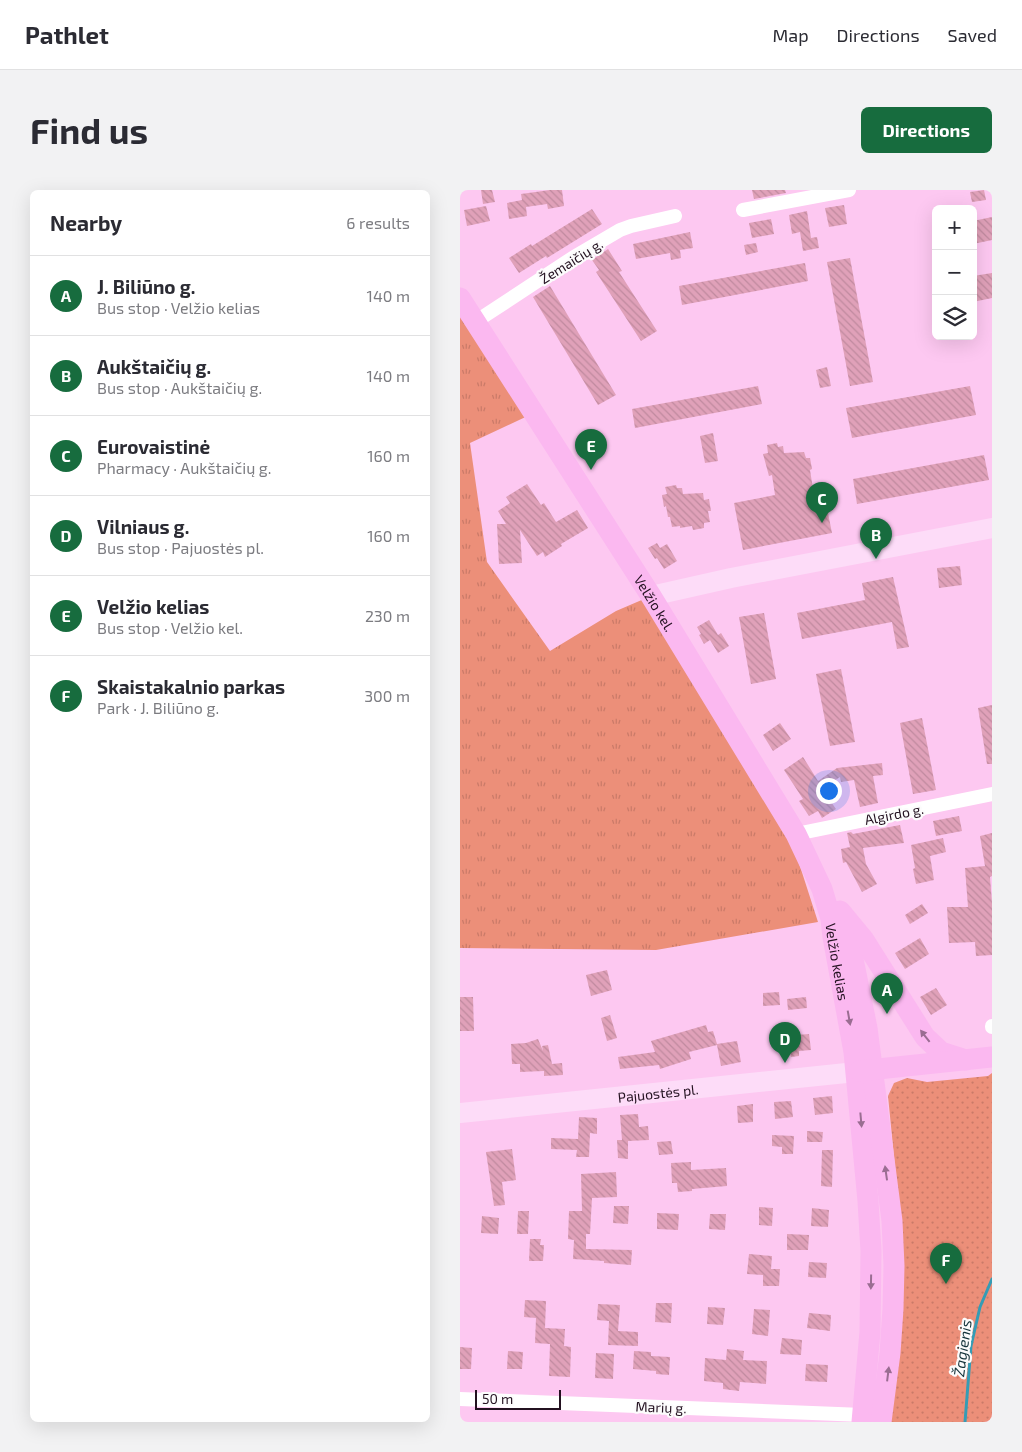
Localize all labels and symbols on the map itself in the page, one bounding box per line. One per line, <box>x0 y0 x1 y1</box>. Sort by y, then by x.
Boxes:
street label: Žemaičių g. <box>536 235 606 287</box>
pin: E <box>575 429 607 470</box>
pin: C <box>806 482 838 523</box>
pin: B <box>860 518 892 559</box>
street label: Velžio kel. <box>631 572 679 634</box>
your location <box>816 778 842 804</box>
street label: Algirdo g. <box>863 800 925 828</box>
street label: Velžio kelias <box>823 922 853 1002</box>
pin: A <box>871 973 903 1014</box>
one-way arrow <box>845 1011 853 1027</box>
pin: D <box>769 1022 801 1063</box>
one-way arrow <box>919 1030 930 1043</box>
street label: Pajuostės pl. <box>617 1080 699 1105</box>
one-way arrow <box>857 1113 865 1129</box>
one-way arrow <box>882 1165 890 1181</box>
pin: F <box>930 1243 962 1284</box>
one-way arrow <box>867 1275 875 1291</box>
water label: Žagienis <box>949 1318 975 1378</box>
one-way arrow <box>884 1365 892 1381</box>
scale bar <box>475 1387 561 1410</box>
street label: Marių g. <box>635 1398 687 1416</box>

